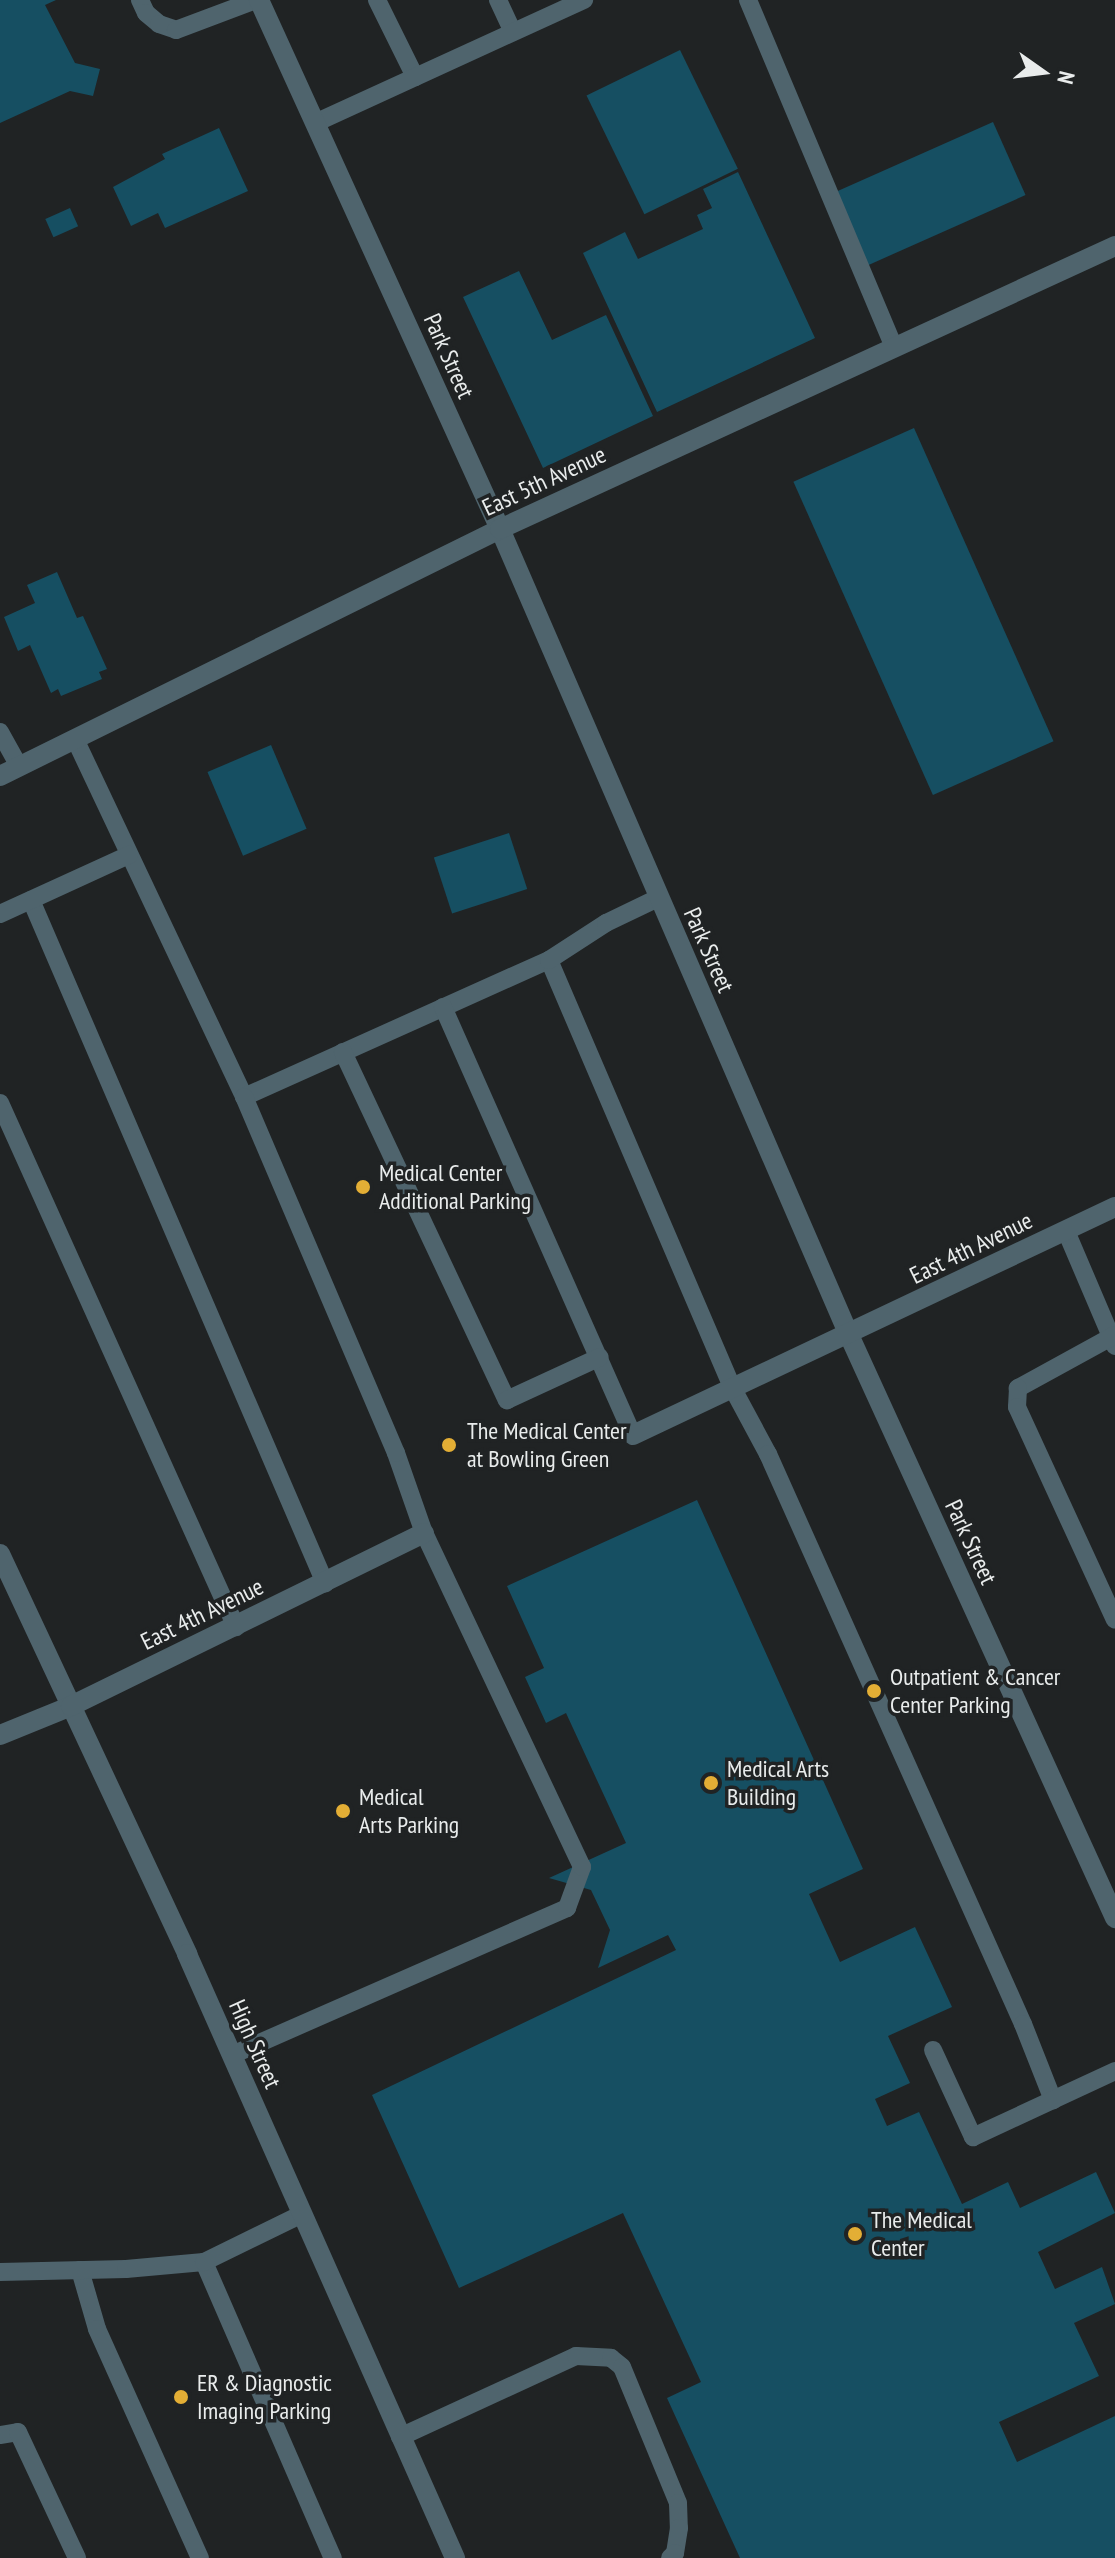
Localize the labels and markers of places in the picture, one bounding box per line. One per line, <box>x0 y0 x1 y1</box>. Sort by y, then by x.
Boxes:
place label: Medical Center Additional Parking <box>379 1159 531 1215</box>
marker: Medical Center Additional Parking <box>354 1178 372 1196</box>
place label: The Medical Center at Bowling Green <box>467 1417 627 1473</box>
marker: The Medical Center at Bowling Green <box>438 1434 460 1456</box>
place label: Outpatient & Cancer Center Parking <box>890 1663 1060 1719</box>
marker: Outpatient & Cancer Center Parking <box>865 1682 883 1700</box>
place label: Medical Arts Building <box>727 1755 830 1811</box>
marker: Medical Arts Building <box>702 1774 720 1792</box>
place label: Medical Arts Parking <box>359 1783 459 1839</box>
marker: Medical Arts Parking <box>334 1802 352 1820</box>
place label: The Medical Center <box>871 2206 972 2262</box>
marker: The Medical Center <box>846 2225 864 2243</box>
place label: ER & Diagnostic Imaging Parking <box>197 2369 332 2425</box>
marker: ER & Diagnostic Imaging Parking <box>172 2388 190 2406</box>

